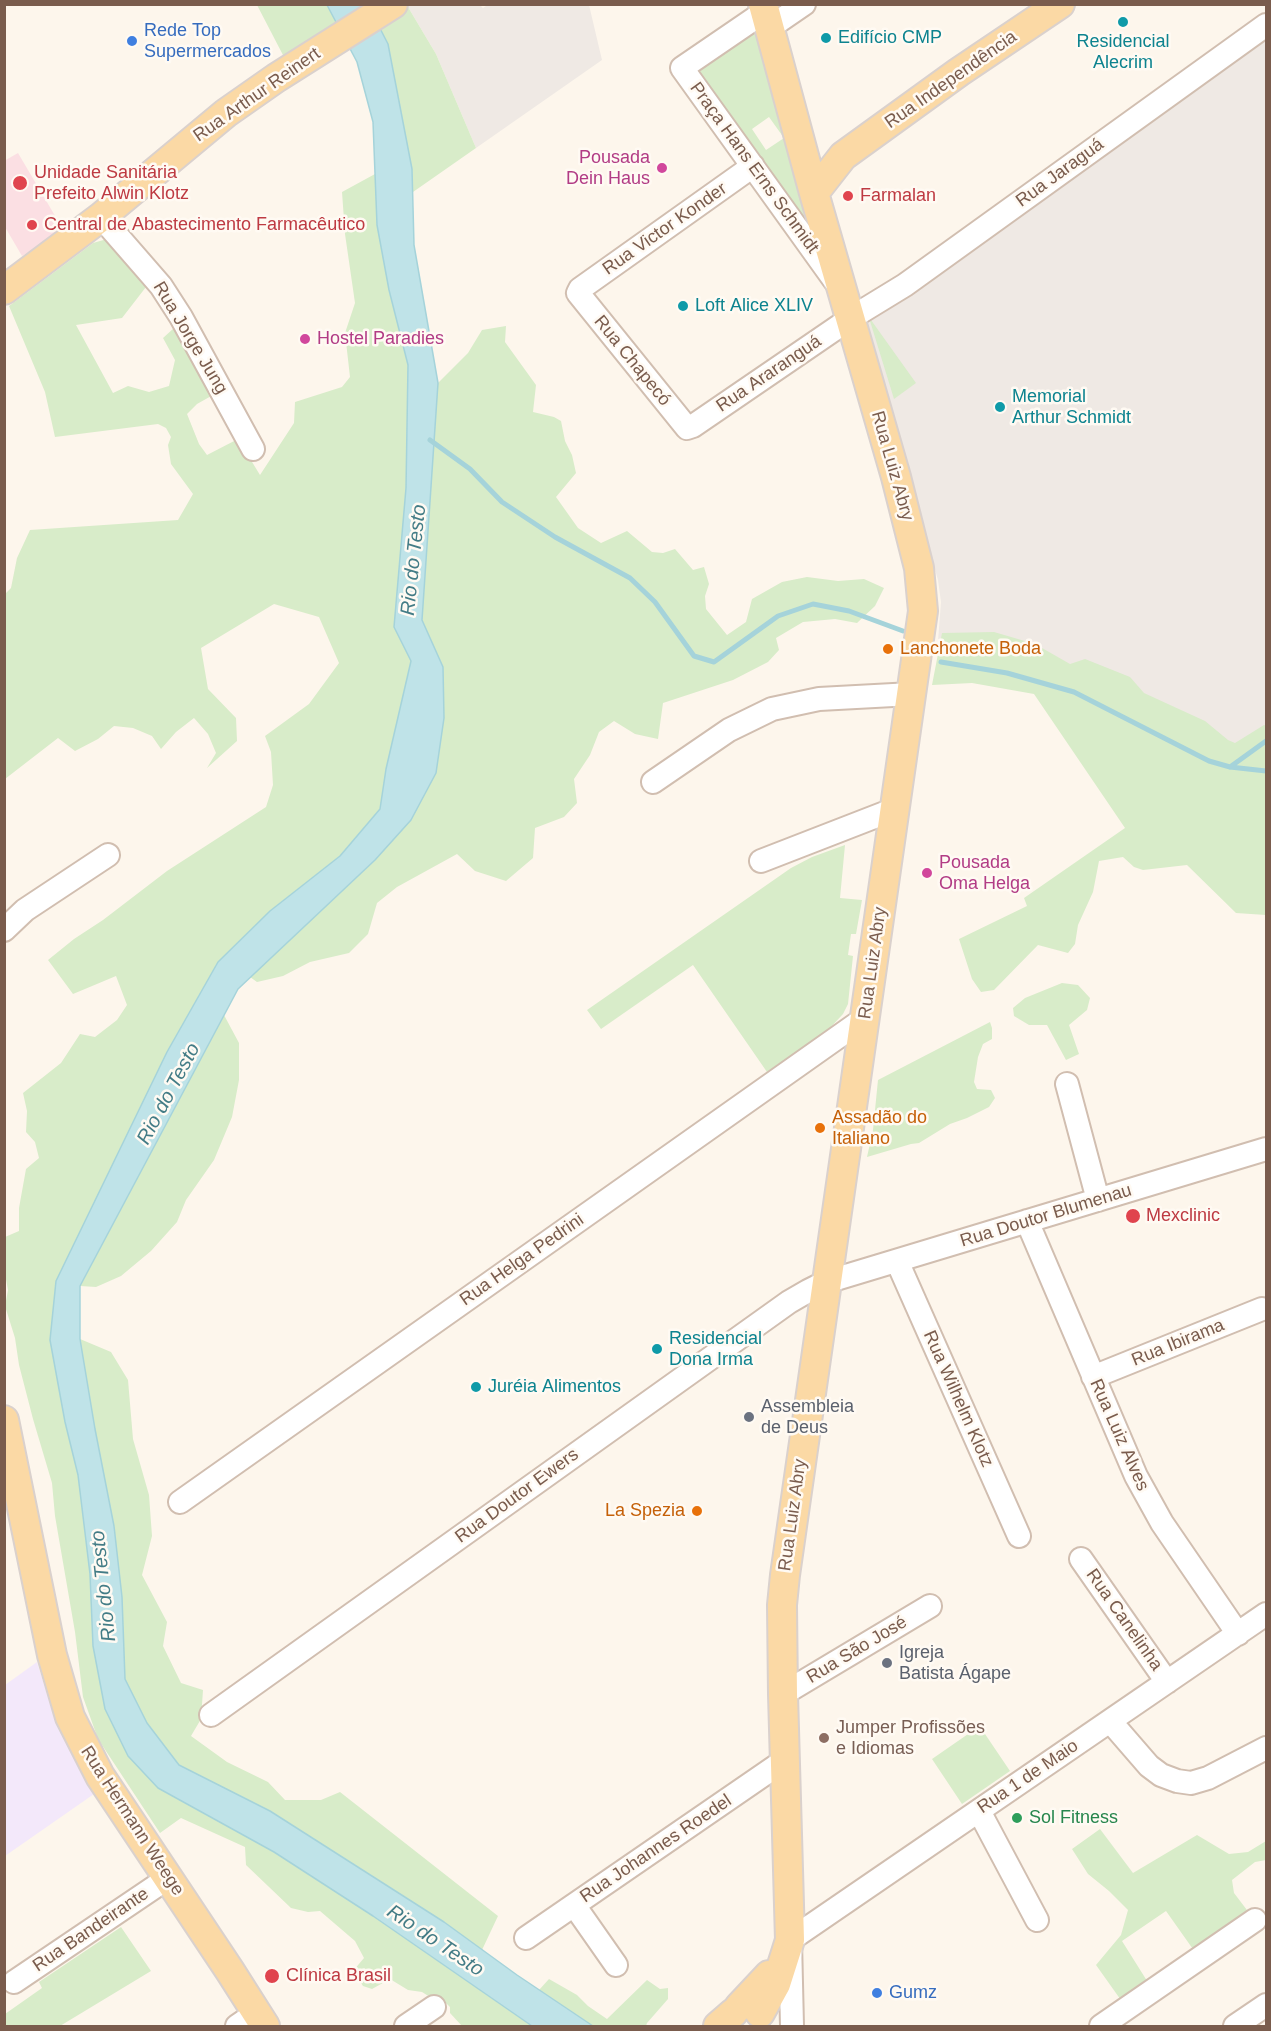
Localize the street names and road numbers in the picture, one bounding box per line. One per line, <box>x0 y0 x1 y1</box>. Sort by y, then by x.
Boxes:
street label: Rua Independência <box>881 26 1021 134</box>
street label: Rua Arthur Reinert <box>189 43 325 147</box>
street label: Praça Hans Erns Schmidt <box>685 78 823 258</box>
street label: Rua Jaraguá <box>1012 134 1108 212</box>
street label: Rua Victor Konder <box>599 178 731 280</box>
street label: Rua Jorge Jung <box>148 278 232 398</box>
street label: Rua Chapecó <box>589 311 675 411</box>
street label: Rua Araranguá <box>712 331 826 417</box>
street label: Rua Luiz Abry <box>866 409 918 523</box>
street label: Rua Luiz Abry <box>854 906 892 1020</box>
street label: Rua Doutor Blumenau <box>958 1180 1134 1252</box>
street label: Rua Helga Pedrini <box>456 1209 588 1311</box>
street label: Rua Ibirama <box>1129 1315 1227 1371</box>
street label: Rua Wilhelm Klotz <box>918 1327 998 1471</box>
street label: Rua Luiz Alves <box>1085 1376 1153 1494</box>
street label: Rua Doutor Ewers <box>451 1444 583 1548</box>
street label: Rua Luiz Abry <box>774 1458 812 1572</box>
street label: Rua Canelinha <box>1081 1565 1167 1675</box>
street label: Rua São José <box>803 1612 911 1688</box>
street label: Rua 1 de Maio <box>973 1735 1083 1819</box>
street label: Rua Hermann Weege <box>76 1742 188 1900</box>
street label: Rua Johannes Roedel <box>576 1790 736 1908</box>
street label: Rua Bandeirante <box>29 1883 153 1977</box>

